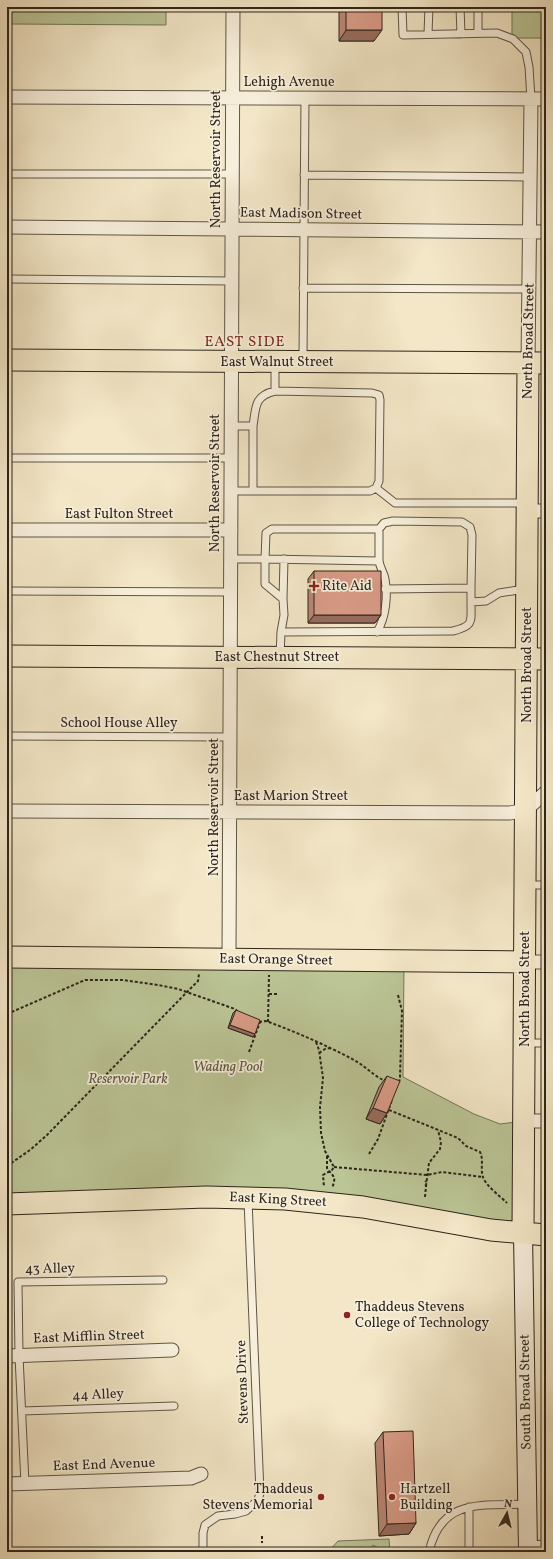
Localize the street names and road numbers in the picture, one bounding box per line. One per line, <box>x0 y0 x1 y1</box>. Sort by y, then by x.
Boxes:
street label: Lehigh Avenue <box>243 73 335 92</box>
street label: North Reservoir Street <box>207 90 226 228</box>
street label: East Madison Street <box>240 203 362 225</box>
street label: North Broad Street <box>518 283 540 399</box>
street label: East Walnut Street <box>220 353 334 372</box>
street label: North Reservoir Street <box>206 414 225 552</box>
street label: East Fulton Street <box>65 505 173 524</box>
street label: North Broad Street <box>518 607 537 723</box>
street label: East Chestnut Street <box>215 648 339 667</box>
street label: School House Alley <box>60 714 178 733</box>
street label: North Reservoir Street <box>205 738 224 876</box>
street label: East Marion Street <box>234 787 348 806</box>
street label: North Broad Street <box>516 931 535 1047</box>
street label: East Orange Street <box>219 950 333 970</box>
street label: East King Street <box>229 1188 327 1212</box>
street label: 43 Alley <box>25 1259 76 1279</box>
street label: East Mifflin Street <box>33 1326 145 1348</box>
street label: South Broad Street <box>515 1334 537 1450</box>
street label: Stevens Drive <box>232 1339 254 1424</box>
street label: 44 Alley <box>72 1385 125 1405</box>
street label: East End Avenue <box>53 1454 156 1476</box>

